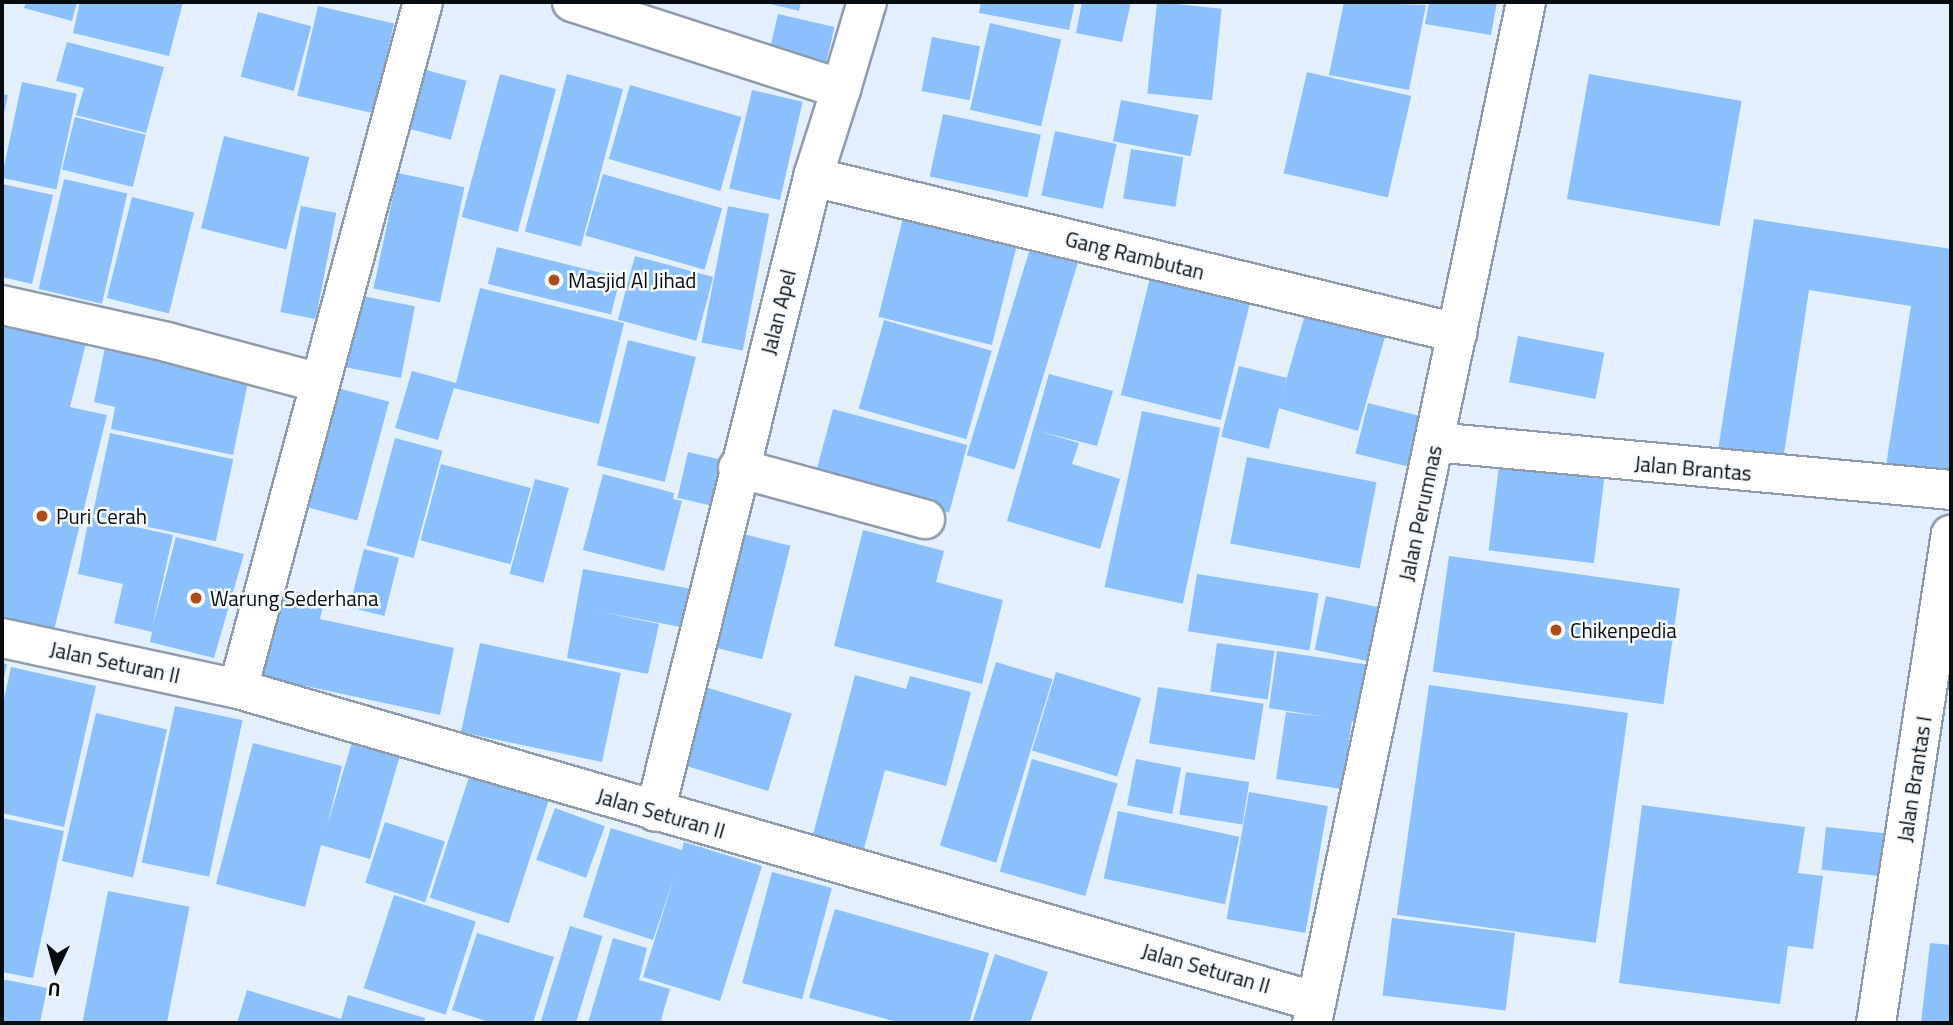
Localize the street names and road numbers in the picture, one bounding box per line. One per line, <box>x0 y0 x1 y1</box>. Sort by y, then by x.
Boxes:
street label: Gang Rambutan <box>1063 226 1207 284</box>
street label: Jalan Apel <box>755 267 801 357</box>
street label: Jalan Perumnas <box>1393 443 1447 583</box>
street label: Jalan Brantas <box>1633 450 1753 486</box>
street label: Jalan Seturan II <box>48 636 182 688</box>
street label: Jalan Brantas I <box>1892 714 1936 844</box>
street label: Jalan Seturan II <box>594 783 728 843</box>
street label: Jalan Seturan II <box>1139 938 1273 998</box>

